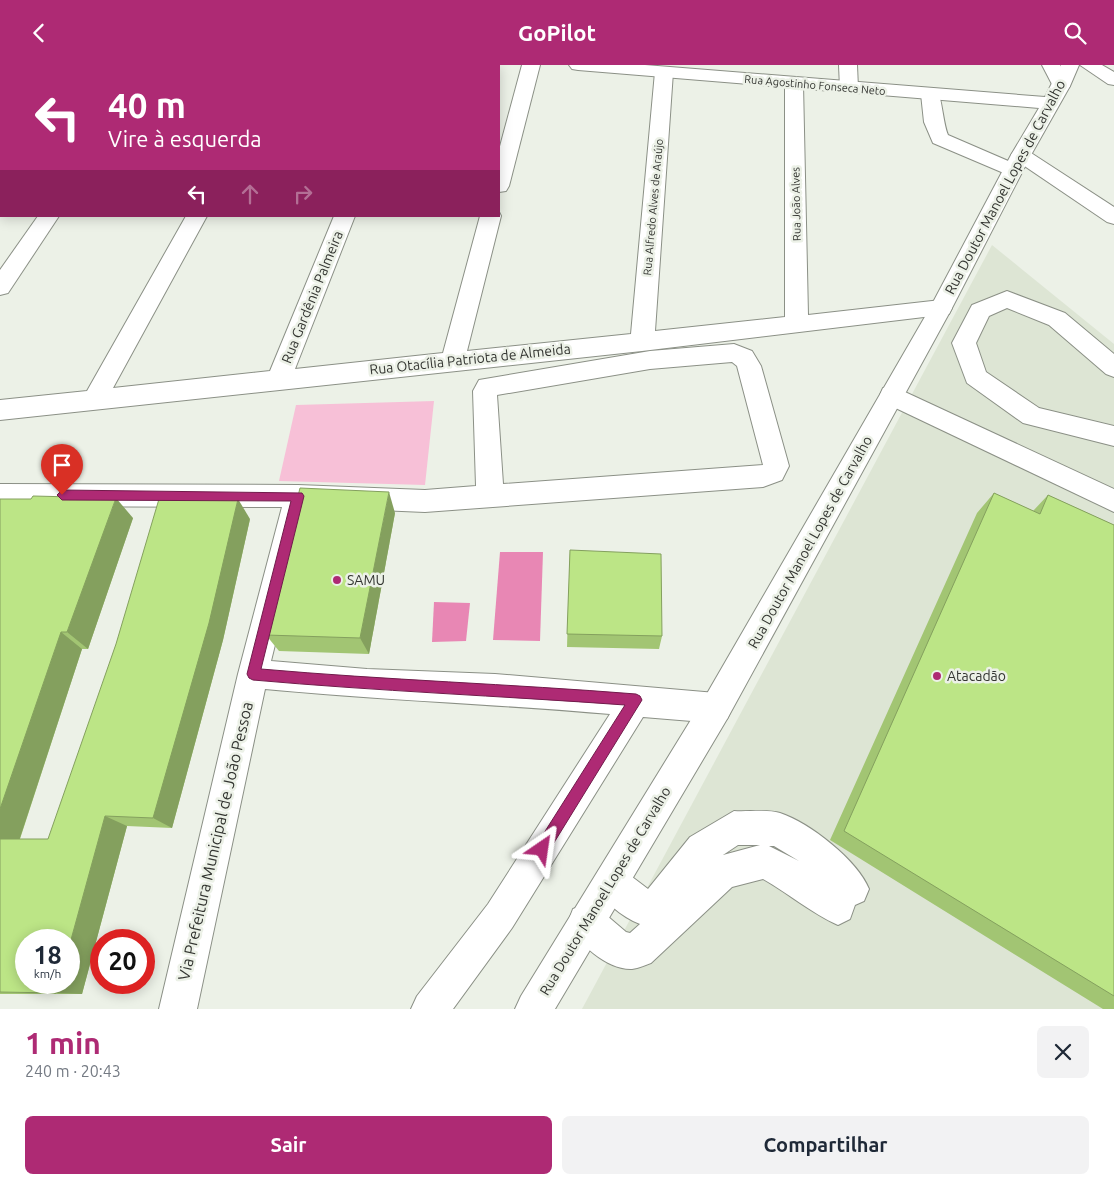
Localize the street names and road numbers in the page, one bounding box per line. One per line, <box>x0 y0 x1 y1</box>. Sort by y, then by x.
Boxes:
street label: Rua Agostinho Fonseca Neto <box>744 73 886 97</box>
street label: Rua Doutor Manoel Lopes de Carvalho <box>942 77 1068 297</box>
street label: Rua Alfredo Alves de Araújo <box>641 138 665 276</box>
street label: Rua João Alves <box>789 167 803 241</box>
street label: Rua Gardênia Palmeira <box>278 228 346 366</box>
street label: Rua Otacília Patriota de Almeida <box>369 340 571 378</box>
street label: Rua Doutor Manoel Lopes de Carvalho <box>745 433 875 651</box>
street label: Via Prefeitura Municipal de João Pessoa <box>174 700 256 982</box>
street label: Rua Doutor Manoel Lopes de Carvalho <box>536 784 674 998</box>

